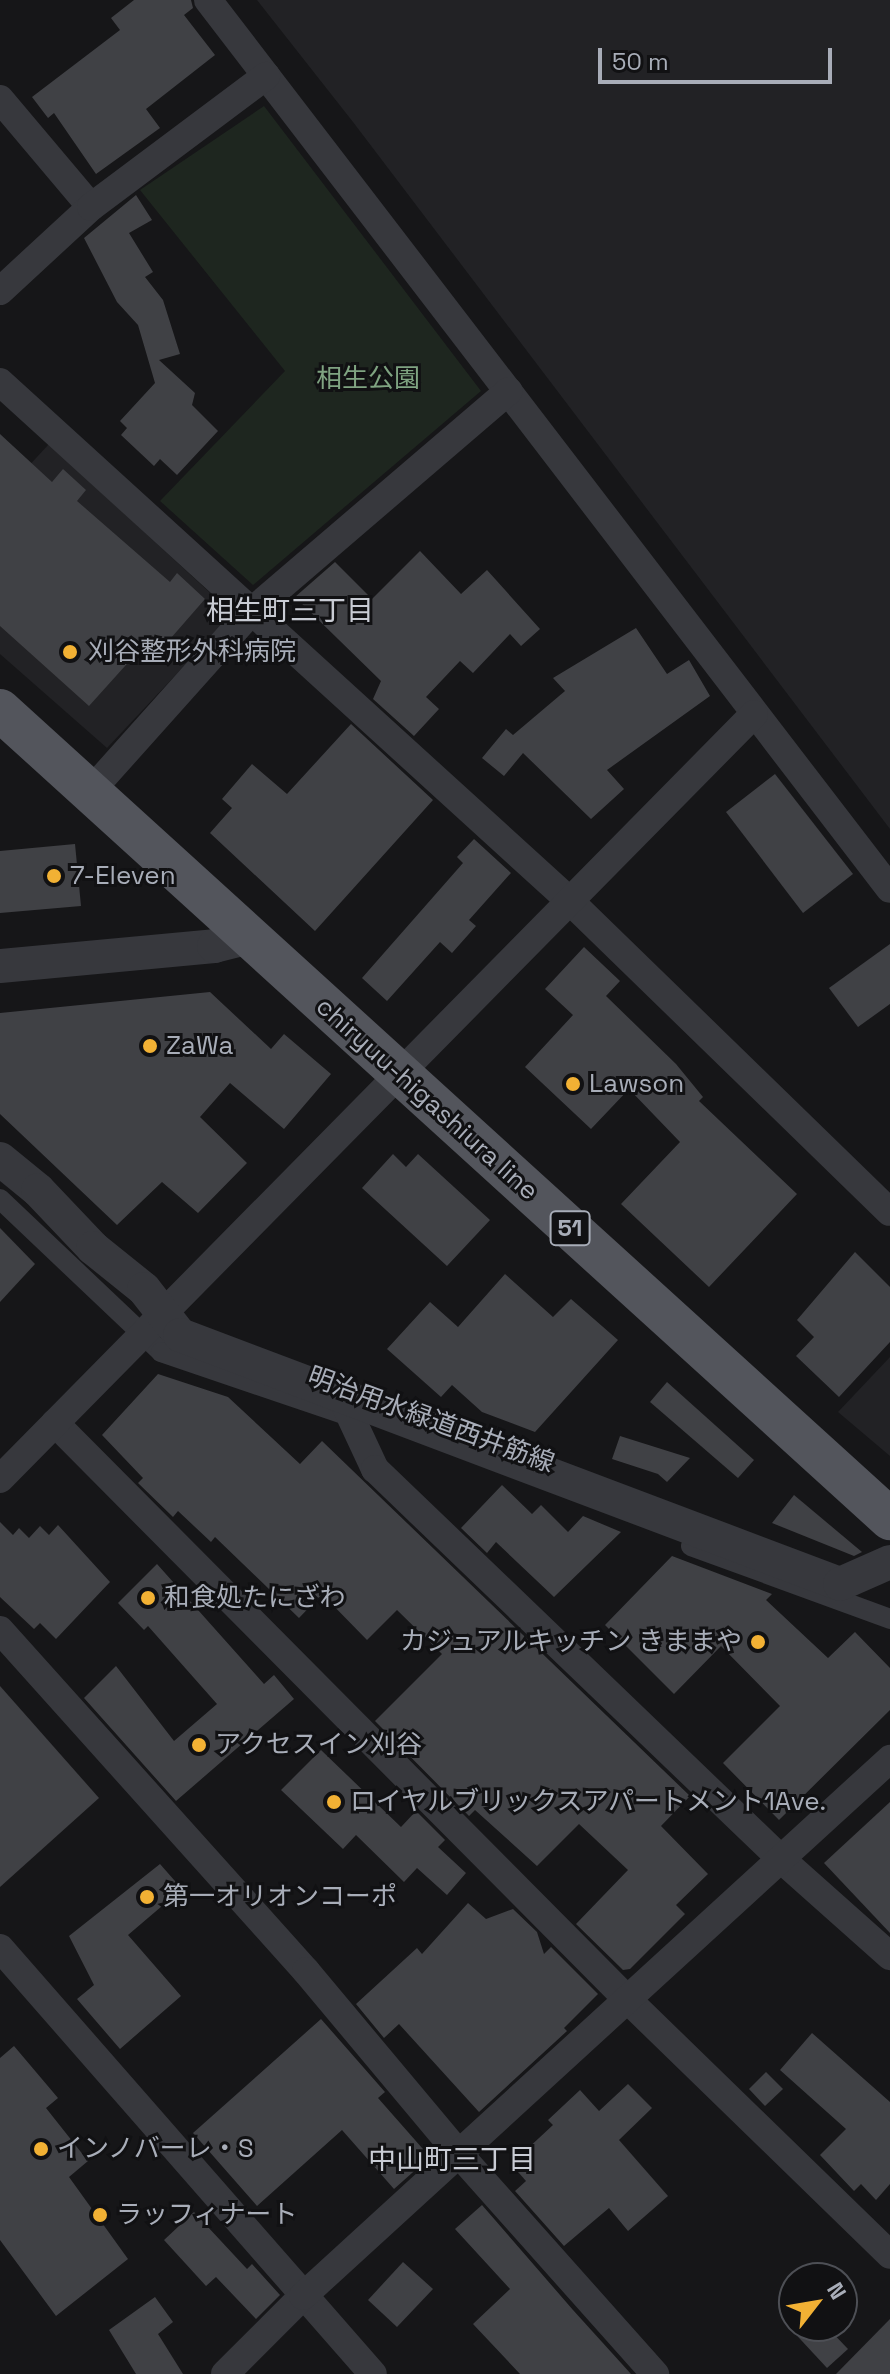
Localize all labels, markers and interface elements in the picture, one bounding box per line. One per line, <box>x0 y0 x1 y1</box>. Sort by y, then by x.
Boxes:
scale bar <box>602 32 836 82</box>
text: 50 m <box>612 46 669 77</box>
park label: 相生公園 <box>316 363 420 395</box>
district label: 相生町三丁目 <box>206 593 374 627</box>
place label: 刈谷整形外科病院 <box>88 636 296 668</box>
marker: 刈谷整形外科病院 <box>59 641 81 663</box>
place label: 7-Eleven <box>70 860 176 892</box>
marker: 7-Eleven <box>45 867 63 885</box>
street label: chiryuu-higashiura line <box>310 991 544 1207</box>
place label: ZaWa <box>166 1030 233 1062</box>
marker: ZaWa <box>141 1037 159 1055</box>
place label: Lawson <box>589 1068 684 1100</box>
marker: Lawson <box>564 1075 582 1093</box>
road number: 51 <box>548 1208 592 1248</box>
street label: 明治用水緑道西井筋線 <box>304 1361 558 1479</box>
place label: 和食処たにざわ <box>164 1582 346 1614</box>
marker: 和食処たにざわ <box>139 1589 157 1607</box>
place label: カジュアルキッチン きままや <box>397 1626 742 1658</box>
marker: カジュアルキッチン きままや <box>749 1633 767 1651</box>
place label: アクセスイン刈谷 <box>215 1729 423 1761</box>
marker: アクセスイン刈谷 <box>190 1736 208 1754</box>
place label: ロイヤルブリックスアパートメント1Ave. <box>350 1786 828 1818</box>
marker: ロイヤルブリックスアパートメント1Ave. <box>325 1793 343 1811</box>
place label: 第一オリオンコーポ <box>163 1881 397 1913</box>
marker: 第一オリオンコーポ <box>138 1888 156 1906</box>
place label: インノバーレ・S <box>57 2133 255 2165</box>
marker: インノバーレ・S <box>32 2140 50 2158</box>
district label: 中山町三丁目 <box>368 2142 536 2176</box>
place label: ラッフィナート <box>116 2199 298 2231</box>
marker: ラッフィナート <box>91 2206 109 2224</box>
north arrow <box>778 2262 858 2342</box>
text: N <box>821 2277 853 2304</box>

